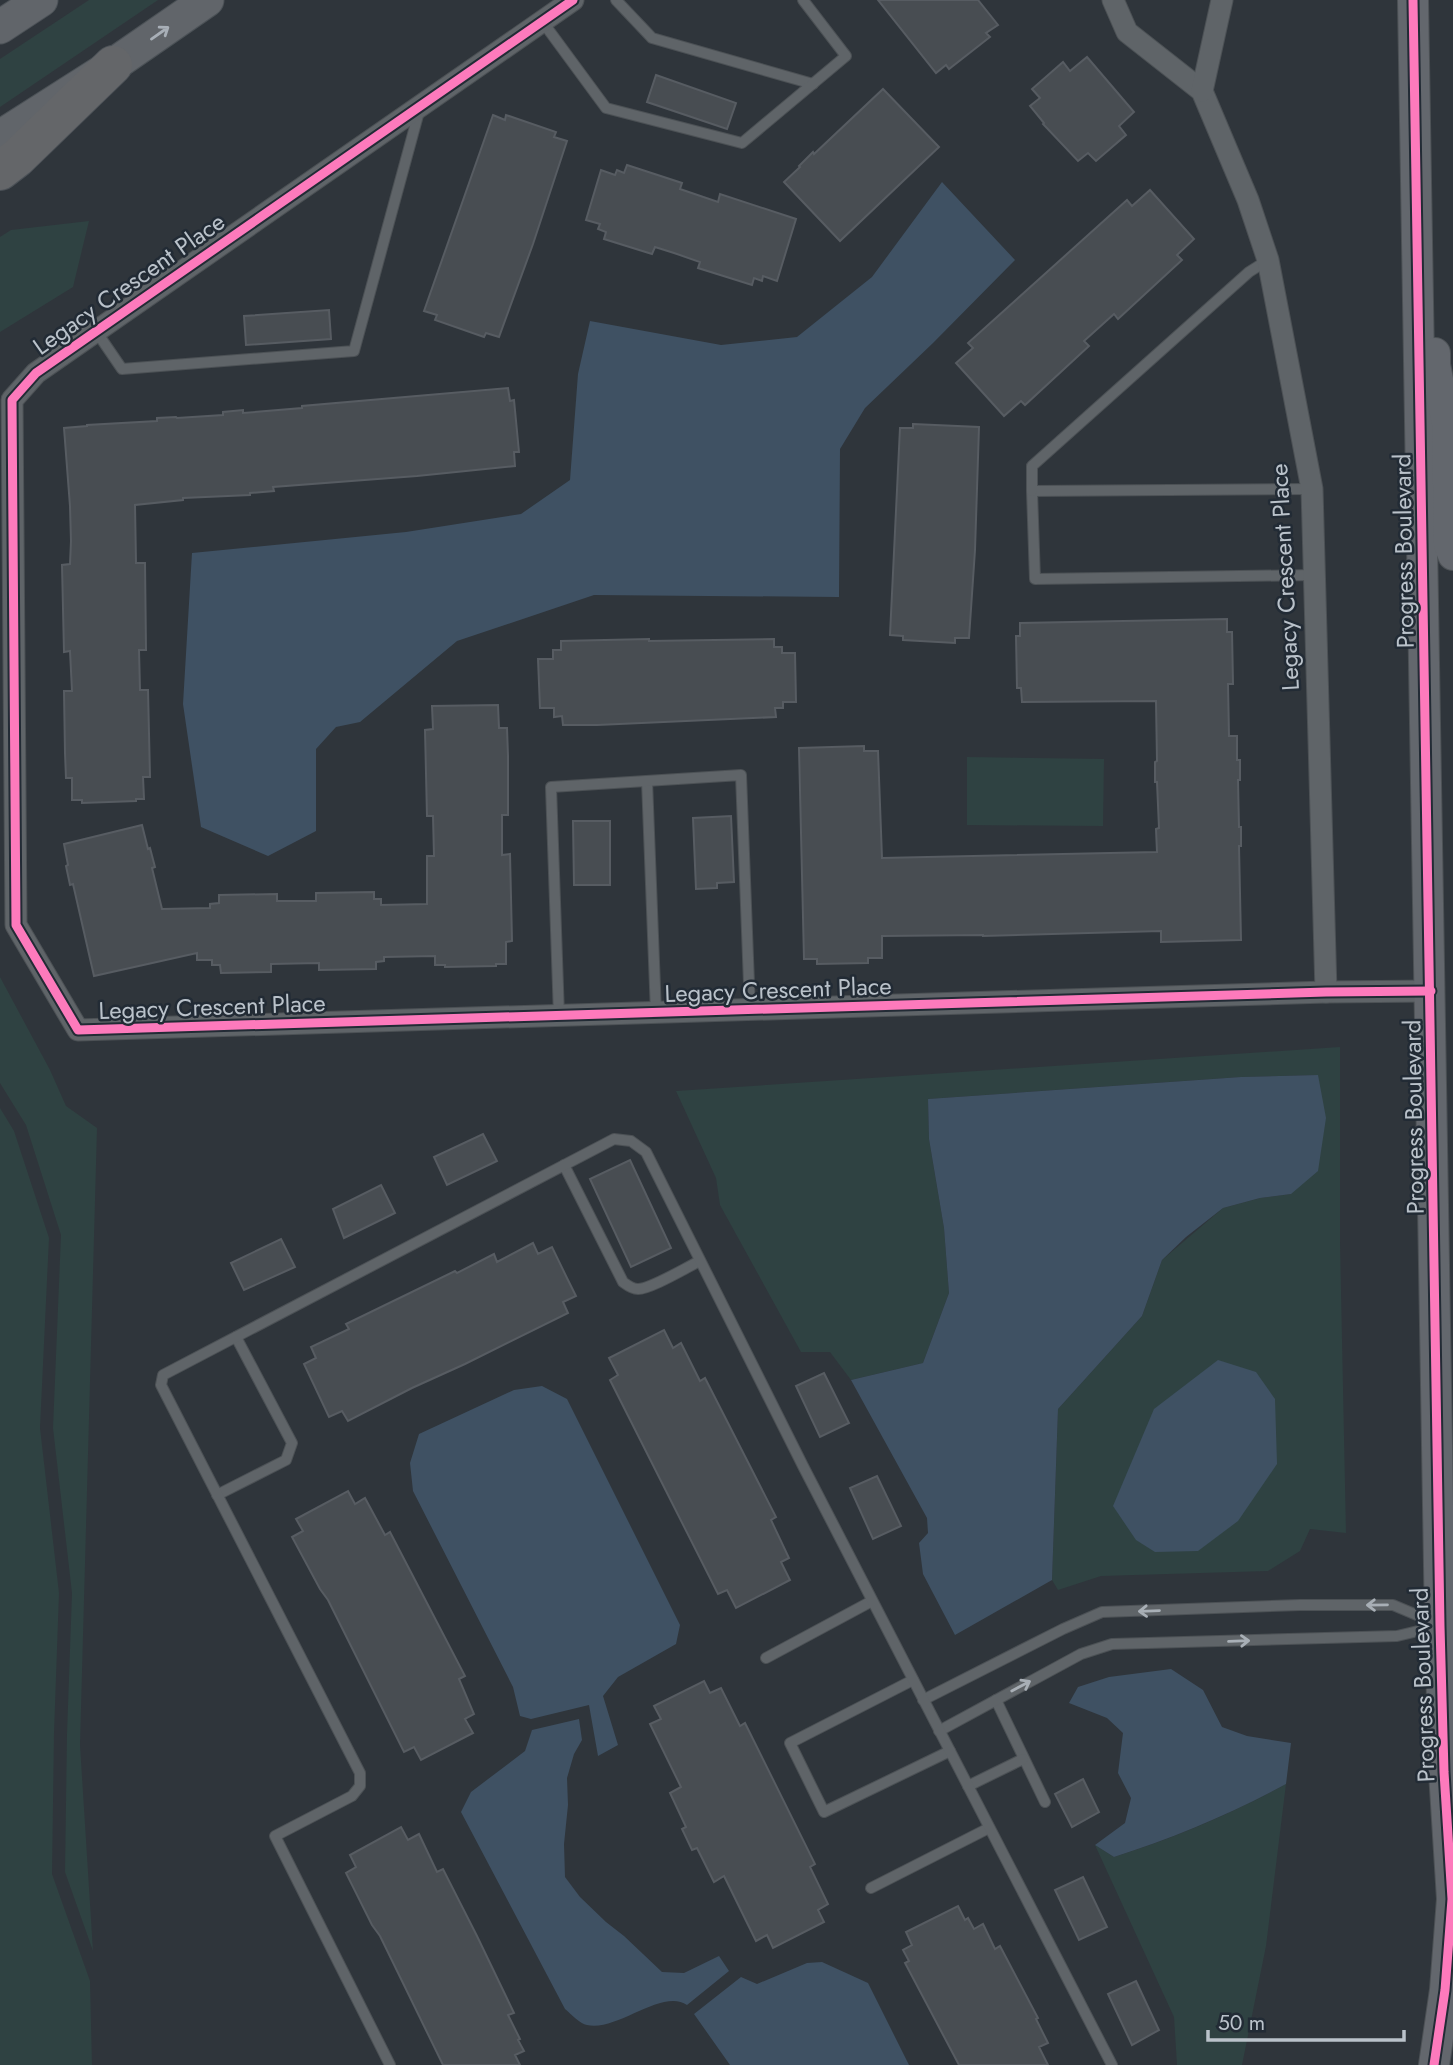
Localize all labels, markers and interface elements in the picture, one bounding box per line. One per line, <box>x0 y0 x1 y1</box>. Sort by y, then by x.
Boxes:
one-way arrow <box>150 26 169 40</box>
street label: Legacy Crescent Place <box>26 204 232 363</box>
street label: Progress Boulevard <box>1384 453 1423 649</box>
street label: Legacy Crescent Place <box>1261 463 1308 691</box>
street label: Legacy Crescent Place <box>664 968 892 1011</box>
street label: Legacy Crescent Place <box>98 985 326 1028</box>
street label: Progress Boulevard <box>1394 1019 1433 1215</box>
street label: Progress Boulevard <box>1402 1587 1443 1783</box>
one-way arrow <box>1365 1598 1388 1612</box>
one-way arrow <box>1138 1604 1161 1617</box>
one-way arrow <box>1227 1634 1250 1647</box>
one-way arrow <box>1010 1679 1031 1692</box>
scale bar <box>1208 1998 1404 2042</box>
text: 50 m <box>1218 2008 1265 2038</box>

